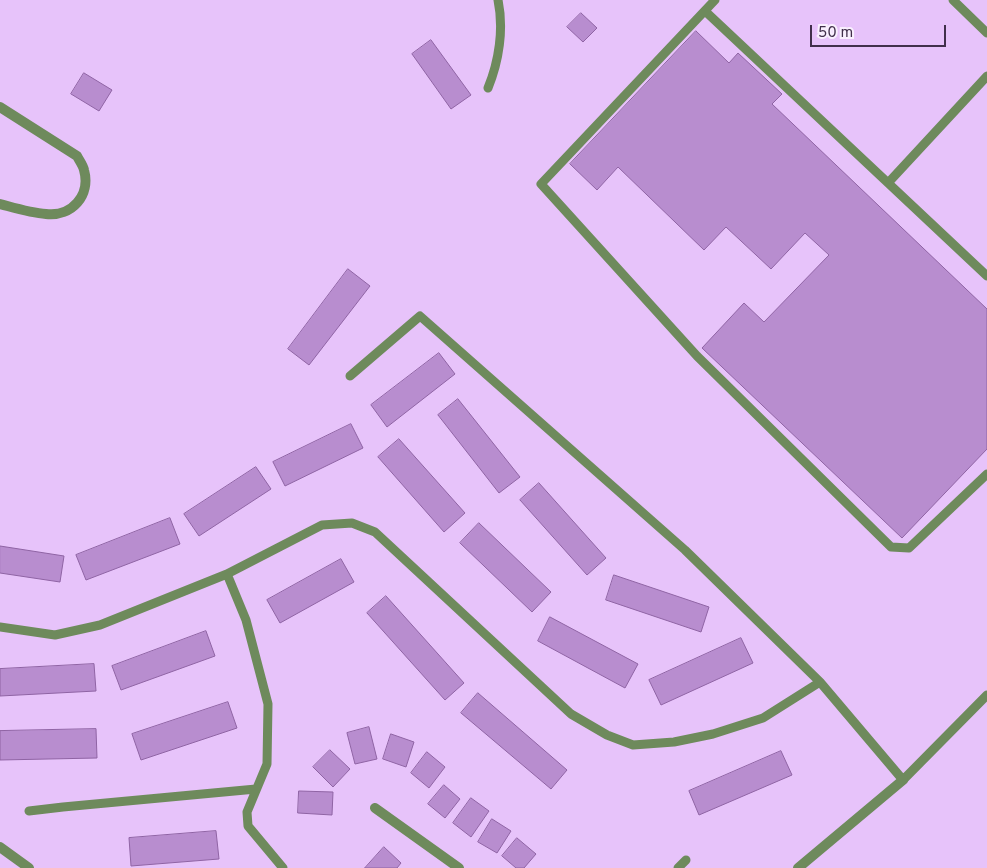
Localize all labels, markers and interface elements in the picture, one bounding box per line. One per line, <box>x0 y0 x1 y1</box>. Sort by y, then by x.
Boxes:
scale bar <box>812 15 948 47</box>
text: 50 m <box>818 24 853 43</box>

